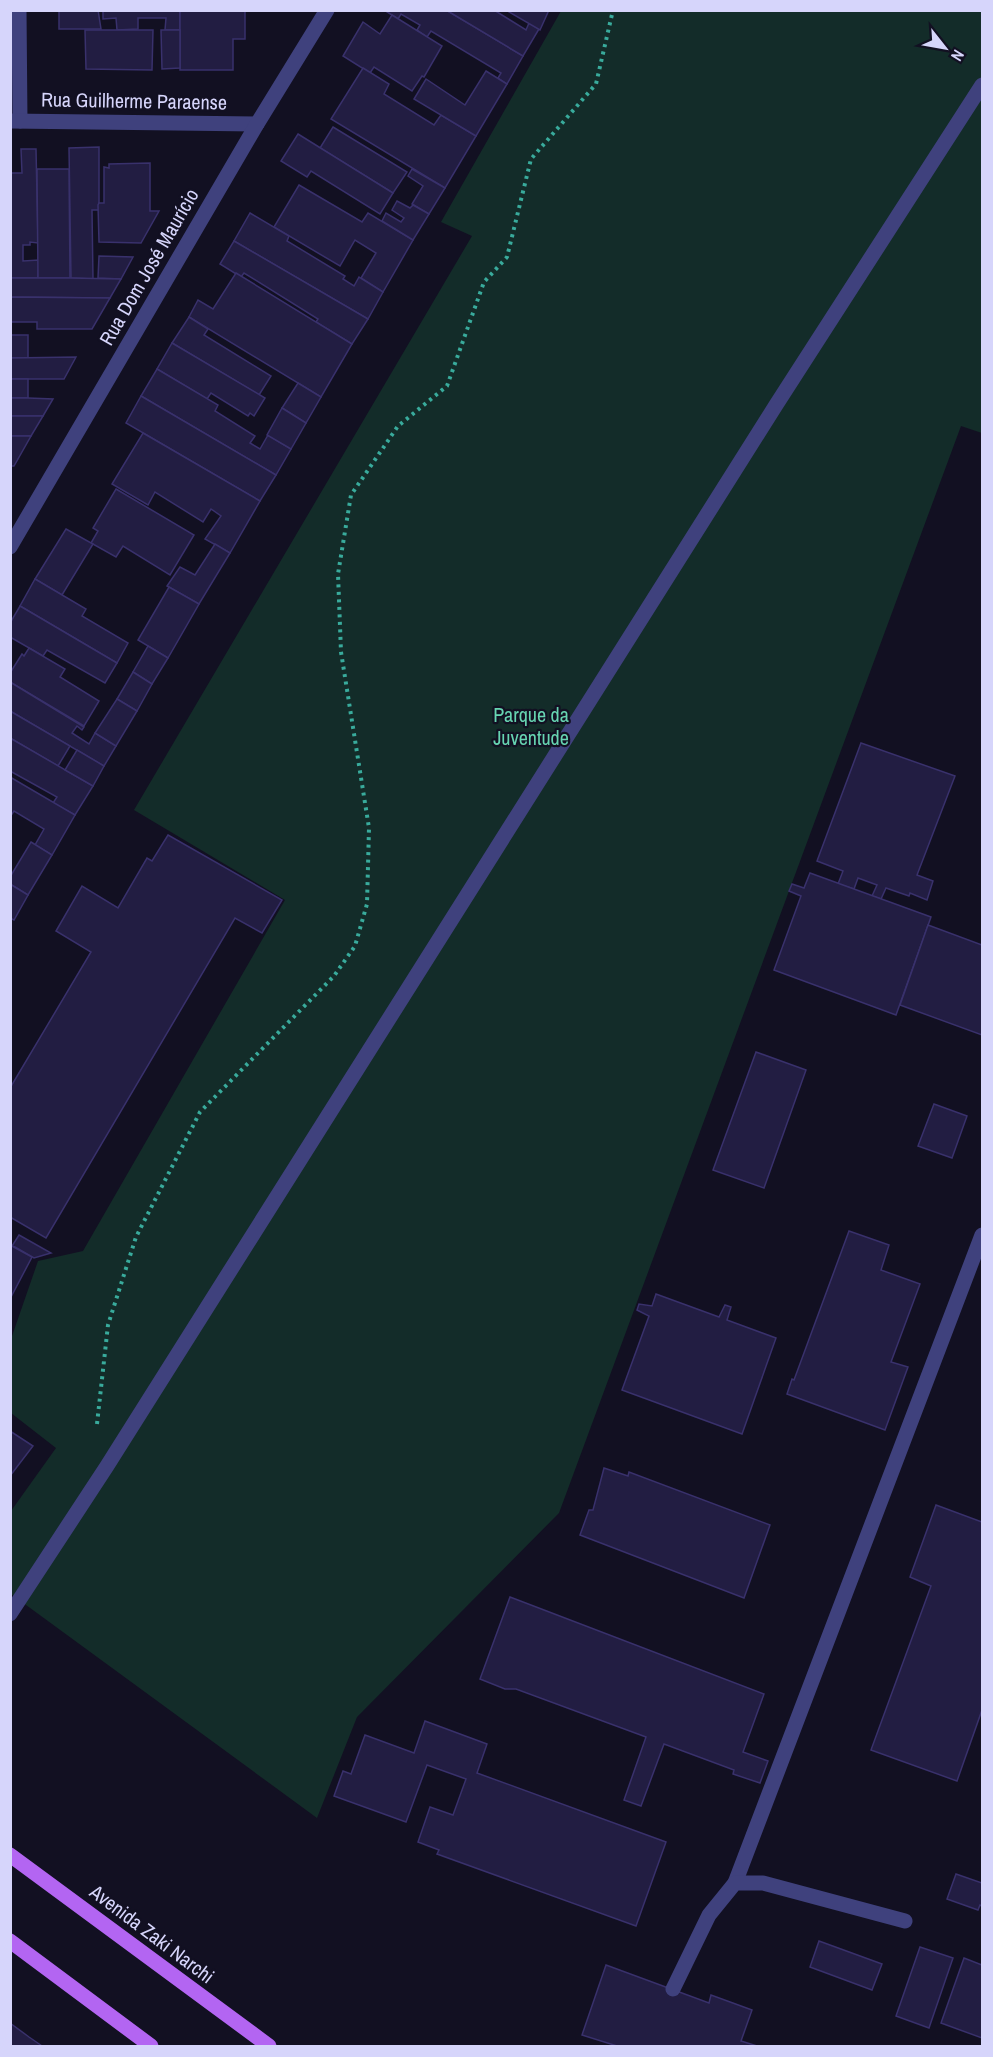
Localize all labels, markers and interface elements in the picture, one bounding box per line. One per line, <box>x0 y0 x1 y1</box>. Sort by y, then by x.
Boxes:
north arrow <box>915 18 975 78</box>
text: N <box>946 46 970 65</box>
street label: Rua Guilherme Paraense <box>41 85 227 116</box>
street label: Rua Dom José Maurício <box>93 183 204 350</box>
park label: Parque da Juventude <box>493 701 569 751</box>
street label: Avenida Zaki Narchi <box>84 1877 220 1989</box>

